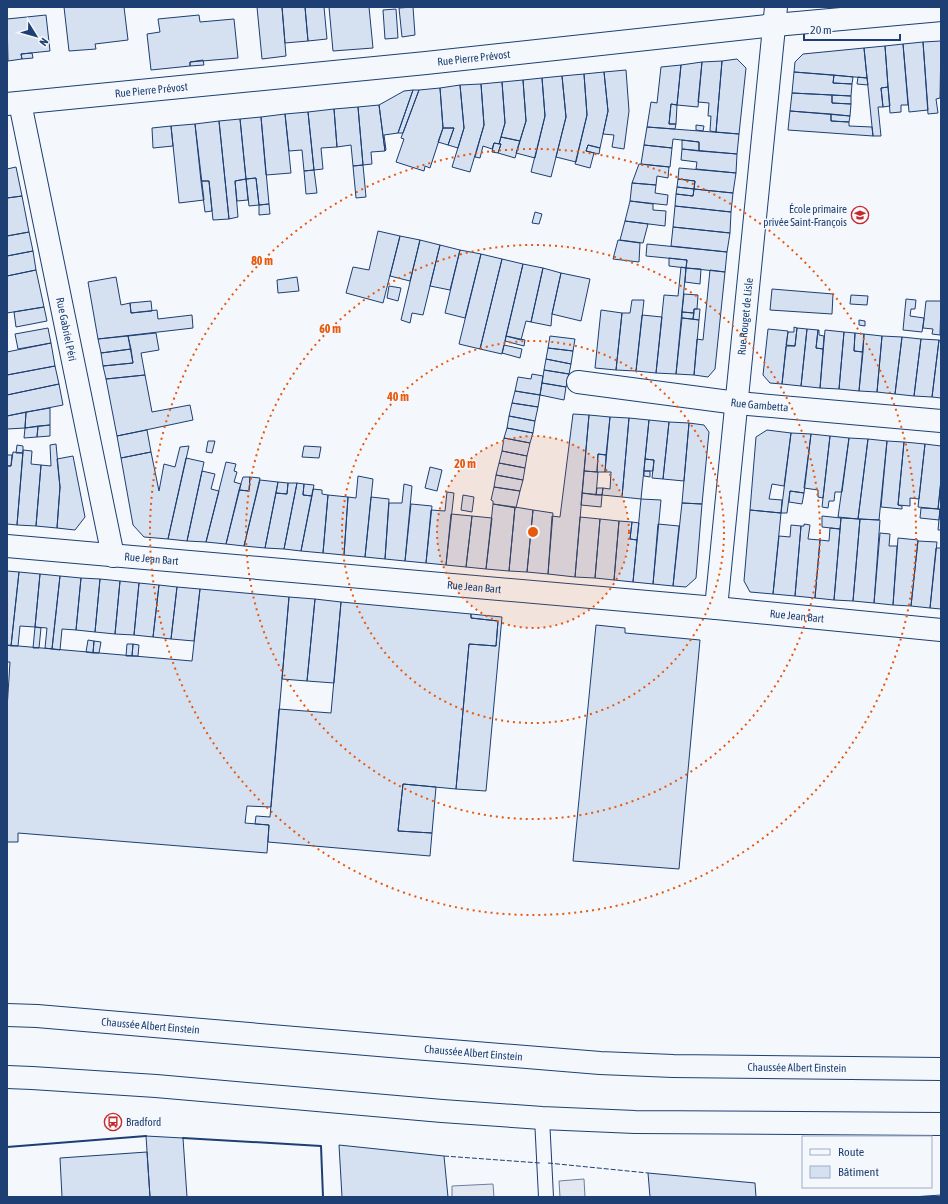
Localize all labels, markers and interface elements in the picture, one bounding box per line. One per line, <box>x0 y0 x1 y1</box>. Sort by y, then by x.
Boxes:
north arrow <box>16 16 56 56</box>
scale bar <box>804 16 900 42</box>
text: 20 m <box>810 23 832 37</box>
text: N <box>37 36 51 48</box>
street label: Rue Pierre Prévost <box>437 48 511 68</box>
street label: Rue Pierre Prévost <box>114 80 188 99</box>
place label: École primaire privée Saint-François <box>763 203 847 228</box>
school or university icon: École primaire privée Saint-François <box>850 205 870 225</box>
text: 80 m <box>251 254 273 268</box>
street label: Rue Rouget de Lisle <box>735 277 755 356</box>
street label: Rue Gabriel Péri <box>54 296 79 362</box>
text: 60 m <box>319 322 341 336</box>
text: 40 m <box>386 390 409 404</box>
street label: Rue Gambetta <box>730 396 789 414</box>
text: 20 m <box>454 457 476 471</box>
centre of rings <box>526 525 540 539</box>
street label: Rue Jean Bart <box>124 550 179 567</box>
street label: Rue Jean Bart <box>447 579 502 595</box>
street label: Rue Jean Bart <box>769 607 825 625</box>
street label: Chaussée Albert Einstein <box>101 1015 200 1036</box>
street label: Chaussée Albert Einstein <box>424 1043 523 1063</box>
street label: Chaussée Albert Einstein <box>748 1061 846 1074</box>
bus stop icon: Bradford <box>103 1112 123 1132</box>
place label: Bradford <box>126 1116 161 1128</box>
legend <box>802 1136 932 1188</box>
text: Route <box>838 1145 864 1159</box>
text: Bâtiment <box>838 1165 879 1179</box>

